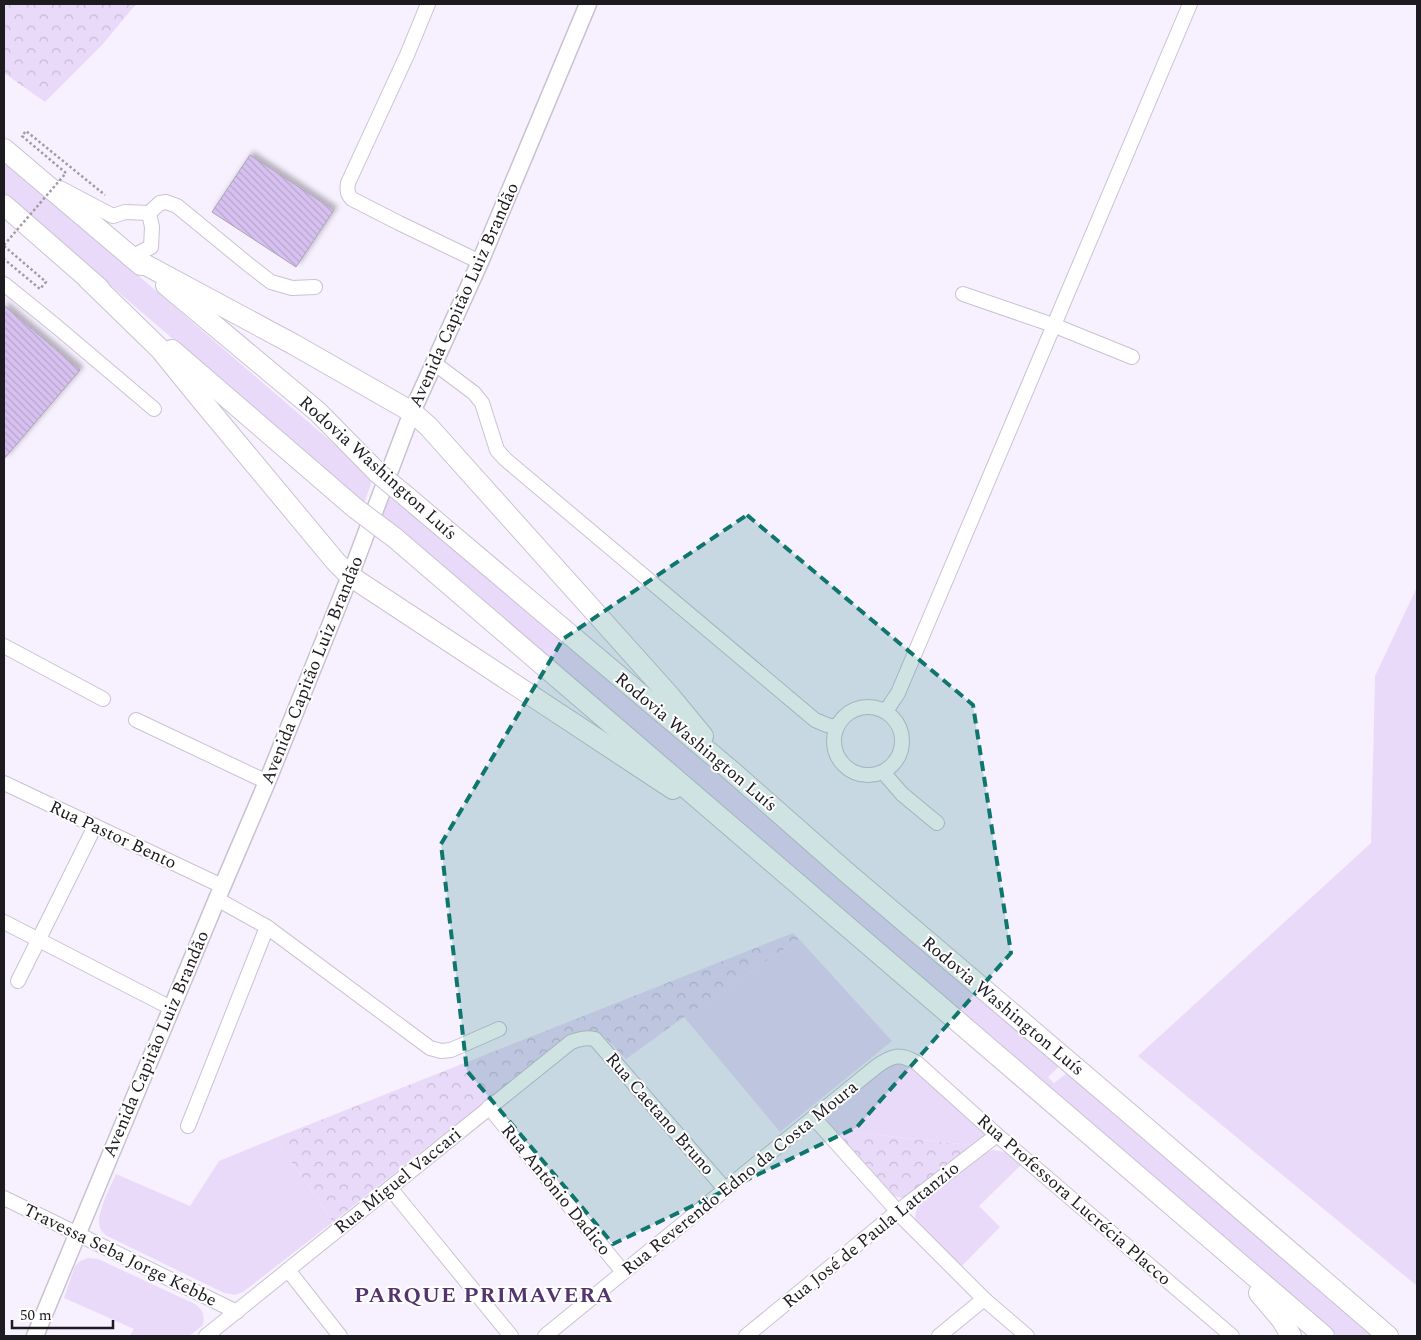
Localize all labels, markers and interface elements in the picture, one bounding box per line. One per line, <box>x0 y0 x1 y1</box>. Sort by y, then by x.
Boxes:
street label: Avenida Capitão Luiz Brandão <box>402 178 526 412</box>
street label: Rodovia Washington Luís <box>293 389 463 547</box>
street label: Avenida Capitão Luiz Brandão <box>254 552 370 788</box>
street label: Rodovia Washington Luís <box>609 666 783 818</box>
street label: Rua Pastor Bento <box>45 794 181 876</box>
street label: Avenida Capitão Luiz Brandão <box>96 926 216 1162</box>
street label: Rodovia Washington Luís <box>916 930 1090 1082</box>
street label: Rua Caetano Bruno <box>599 1047 721 1181</box>
street label: Rua Reverendo Edno da Costa Moura <box>616 1074 864 1282</box>
street label: Rua Professora Lucrécia Placco <box>971 1108 1177 1292</box>
street label: Rua Antônio Dadico <box>494 1118 618 1262</box>
street label: Rua Miguel Vaccari <box>329 1121 467 1241</box>
street label: Rua José de Paula Lattanzio <box>777 1155 965 1315</box>
street label: Travessa Seba Jorge Kebbe <box>19 1196 221 1314</box>
district label: PARQUE PRIMAVERA <box>354 1279 614 1312</box>
scale bar <box>12 1298 114 1330</box>
text: 50 m <box>20 1304 52 1327</box>

